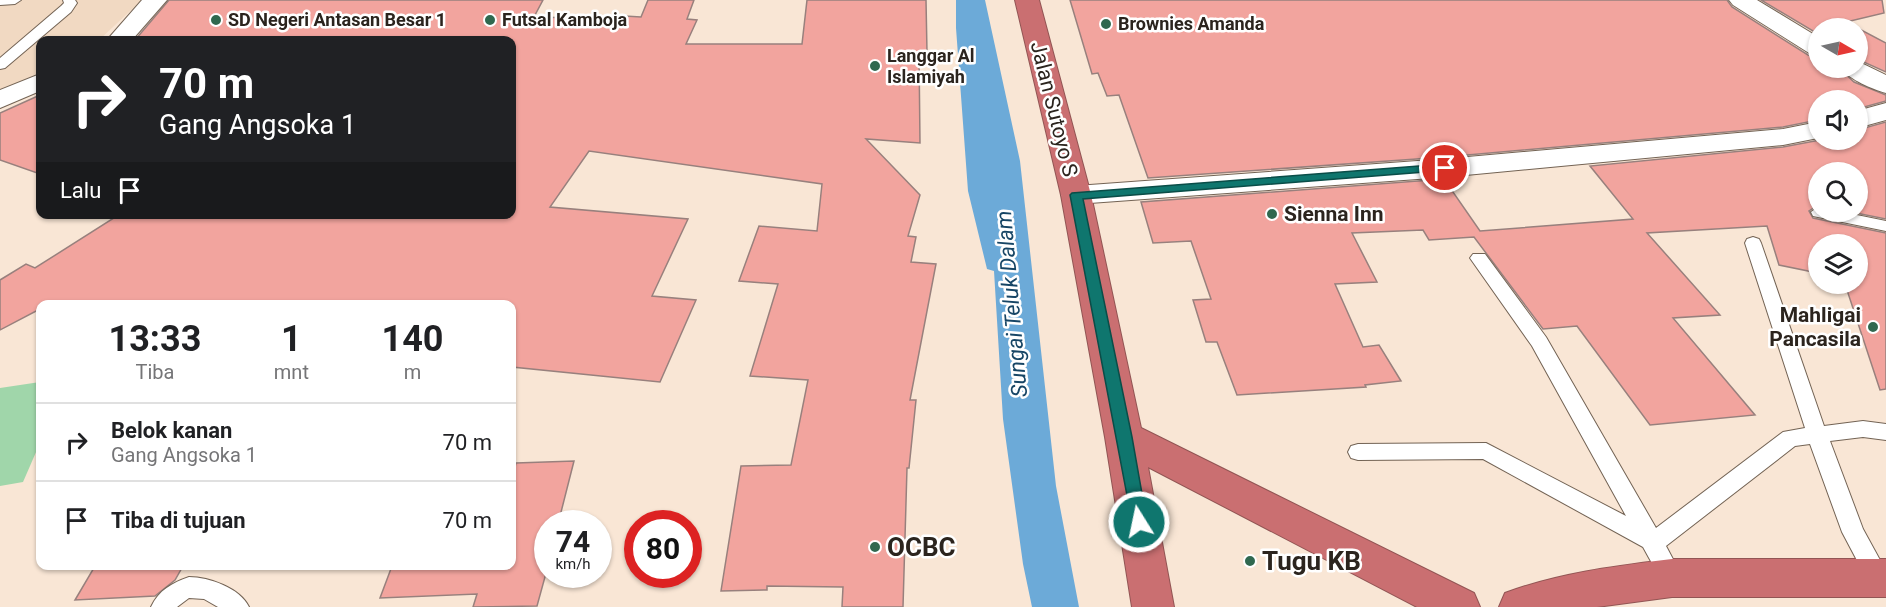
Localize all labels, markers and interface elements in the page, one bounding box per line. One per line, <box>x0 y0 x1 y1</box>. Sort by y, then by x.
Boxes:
place label: SD Negeri Antasan Besar 1 <box>228 9 446 30</box>
place label: Futsal Kamboja <box>502 9 628 30</box>
marker: SD Negeri Antasan Besar 1 <box>209 13 223 27</box>
marker: Futsal Kamboja <box>483 13 497 27</box>
place label: Brownies Amanda <box>1118 13 1265 34</box>
marker: Brownies Amanda <box>1099 17 1113 31</box>
north arrow <box>1808 18 1868 78</box>
map controls <box>1808 18 1868 294</box>
street label: Jalan Sutoyo S <box>1026 39 1082 179</box>
place label: Langgar Al Islamiyah <box>887 45 975 87</box>
text: 70 m <box>159 59 254 108</box>
marker: Langgar Al Islamiyah <box>868 59 882 73</box>
icon: right <box>60 60 138 138</box>
button: sound <box>1808 90 1868 150</box>
text: Gang Angsoka 1 <box>159 109 356 141</box>
pin <box>1419 142 1470 193</box>
icon: arrive <box>1428 151 1461 184</box>
button: search <box>1808 162 1868 222</box>
icon: arrive <box>113 174 146 207</box>
text: Lalu <box>60 178 101 203</box>
place label: Sienna Inn <box>1284 202 1384 226</box>
marker: Sienna Inn <box>1265 207 1279 221</box>
water label: Sungai Teluk Dalam <box>991 210 1032 398</box>
button: layers <box>1808 234 1868 294</box>
place label: Mahligai Pancasila <box>1769 303 1861 351</box>
text: 13:33 <box>109 318 201 360</box>
text: 1 <box>281 318 302 360</box>
text: 140 <box>382 318 443 360</box>
marker: Mahligai Pancasila <box>1866 320 1880 334</box>
text: Tiba <box>135 360 174 384</box>
text: mnt <box>274 360 309 384</box>
text: m <box>404 360 421 384</box>
text: Belok kanan <box>111 418 232 443</box>
icon: right <box>60 426 93 459</box>
text: 70 m <box>443 430 492 455</box>
text: Gang Angsoka 1 <box>111 443 257 467</box>
position arrow <box>1107 490 1171 554</box>
icon: arrive <box>60 504 93 537</box>
text: Tiba di tujuan <box>111 508 246 533</box>
text: 70 m <box>443 508 492 533</box>
speed limit sign: 80 <box>624 510 702 588</box>
text: 74 <box>556 524 590 559</box>
place label: OCBC <box>887 532 956 562</box>
marker: OCBC <box>868 540 882 554</box>
place label: Tugu KB <box>1262 546 1361 576</box>
marker: Tugu KB <box>1243 554 1257 568</box>
text: km/h <box>555 555 591 573</box>

